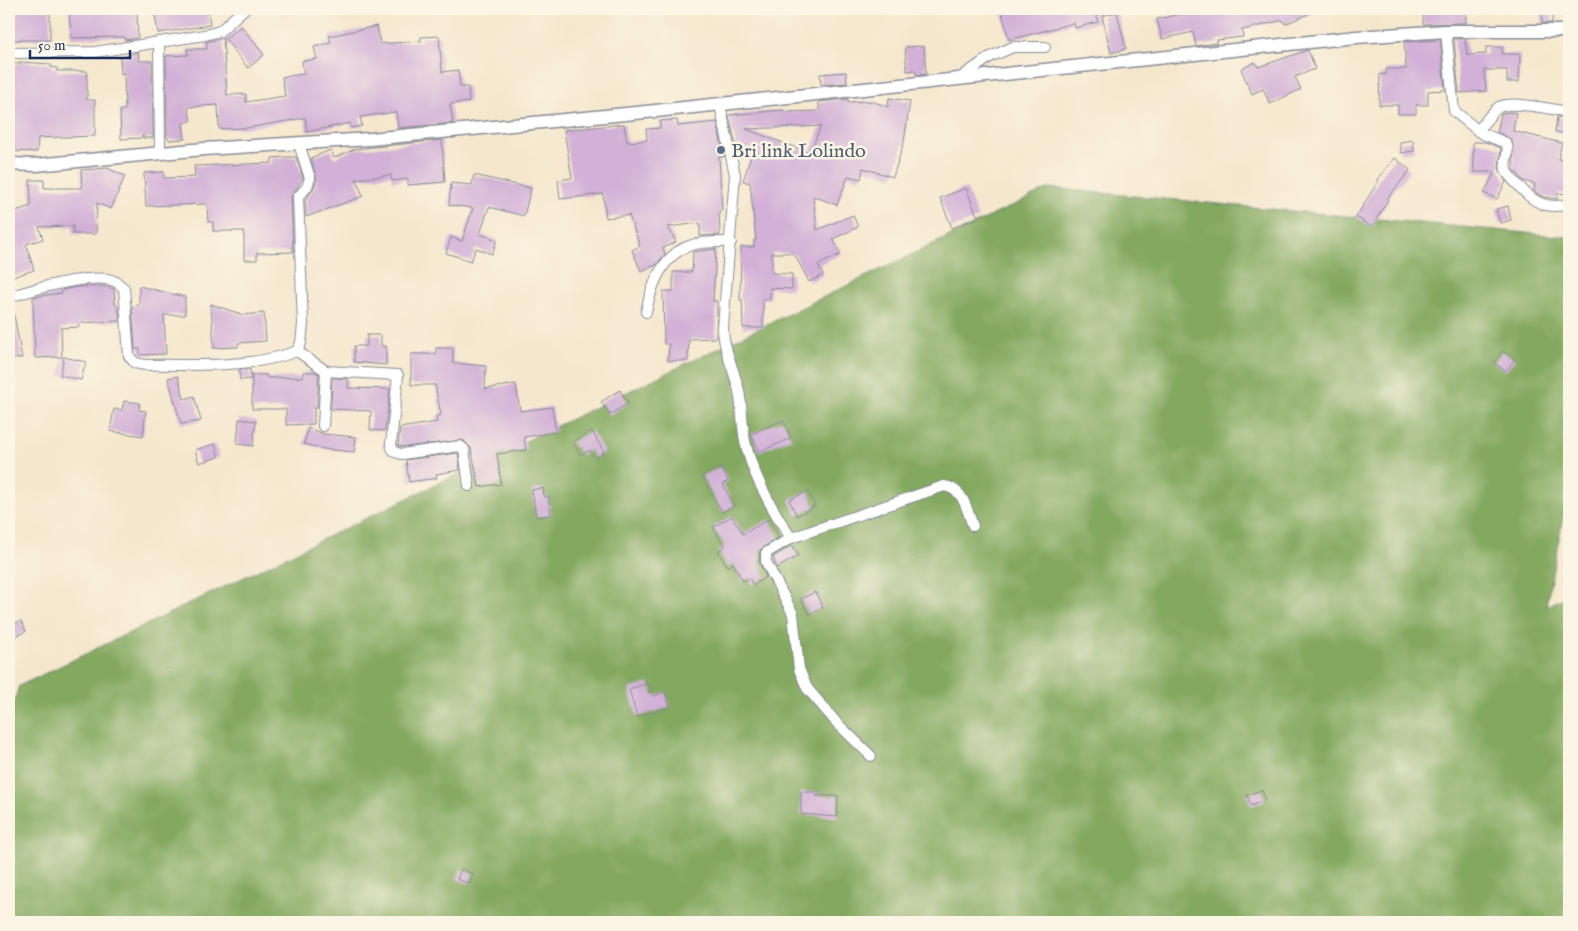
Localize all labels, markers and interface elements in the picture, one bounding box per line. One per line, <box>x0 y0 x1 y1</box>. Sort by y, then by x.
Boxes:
scale bar <box>30 28 130 60</box>
text: 50 m <box>38 36 66 55</box>
place label: Bri link Lolindo <box>731 139 866 164</box>
marker: Bri link Lolindo <box>715 144 727 156</box>

